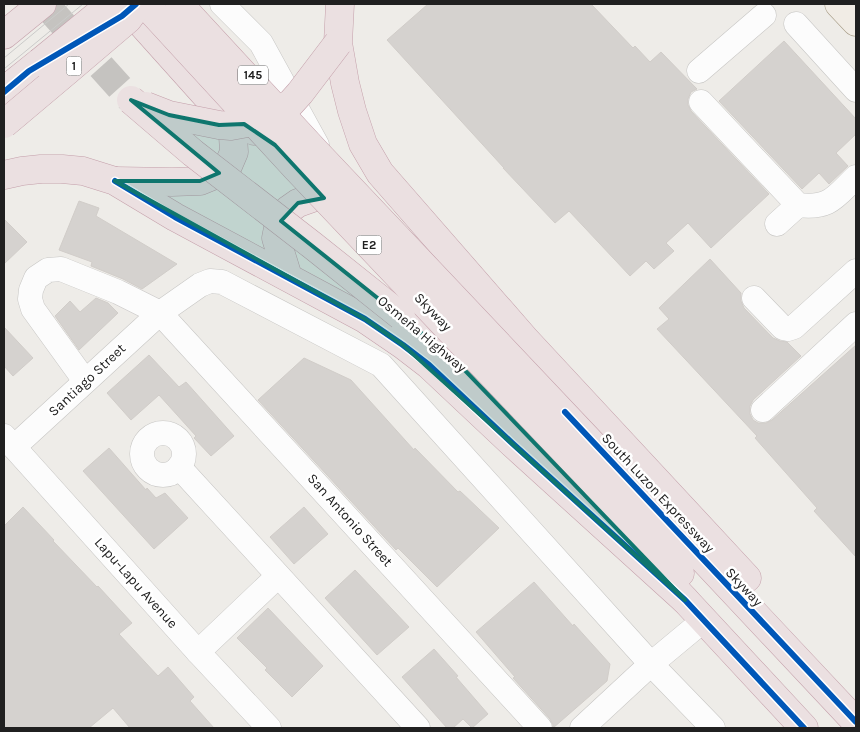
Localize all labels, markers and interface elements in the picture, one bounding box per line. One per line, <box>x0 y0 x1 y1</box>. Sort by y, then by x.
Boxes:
road number: 1 <box>66 56 82 76</box>
road number: 145 <box>238 66 268 84</box>
road number: E2 <box>356 236 382 254</box>
street label: Skyway <box>411 289 456 335</box>
street label: Osmeña Highway <box>374 292 470 376</box>
street label: Santiago Street <box>45 340 129 420</box>
street label: South Luzon Expressway <box>598 430 718 557</box>
street label: San Antonio Street <box>304 470 396 570</box>
street label: Lapu-Lapu Avenue <box>91 534 181 632</box>
street label: Skyway <box>722 564 767 610</box>

